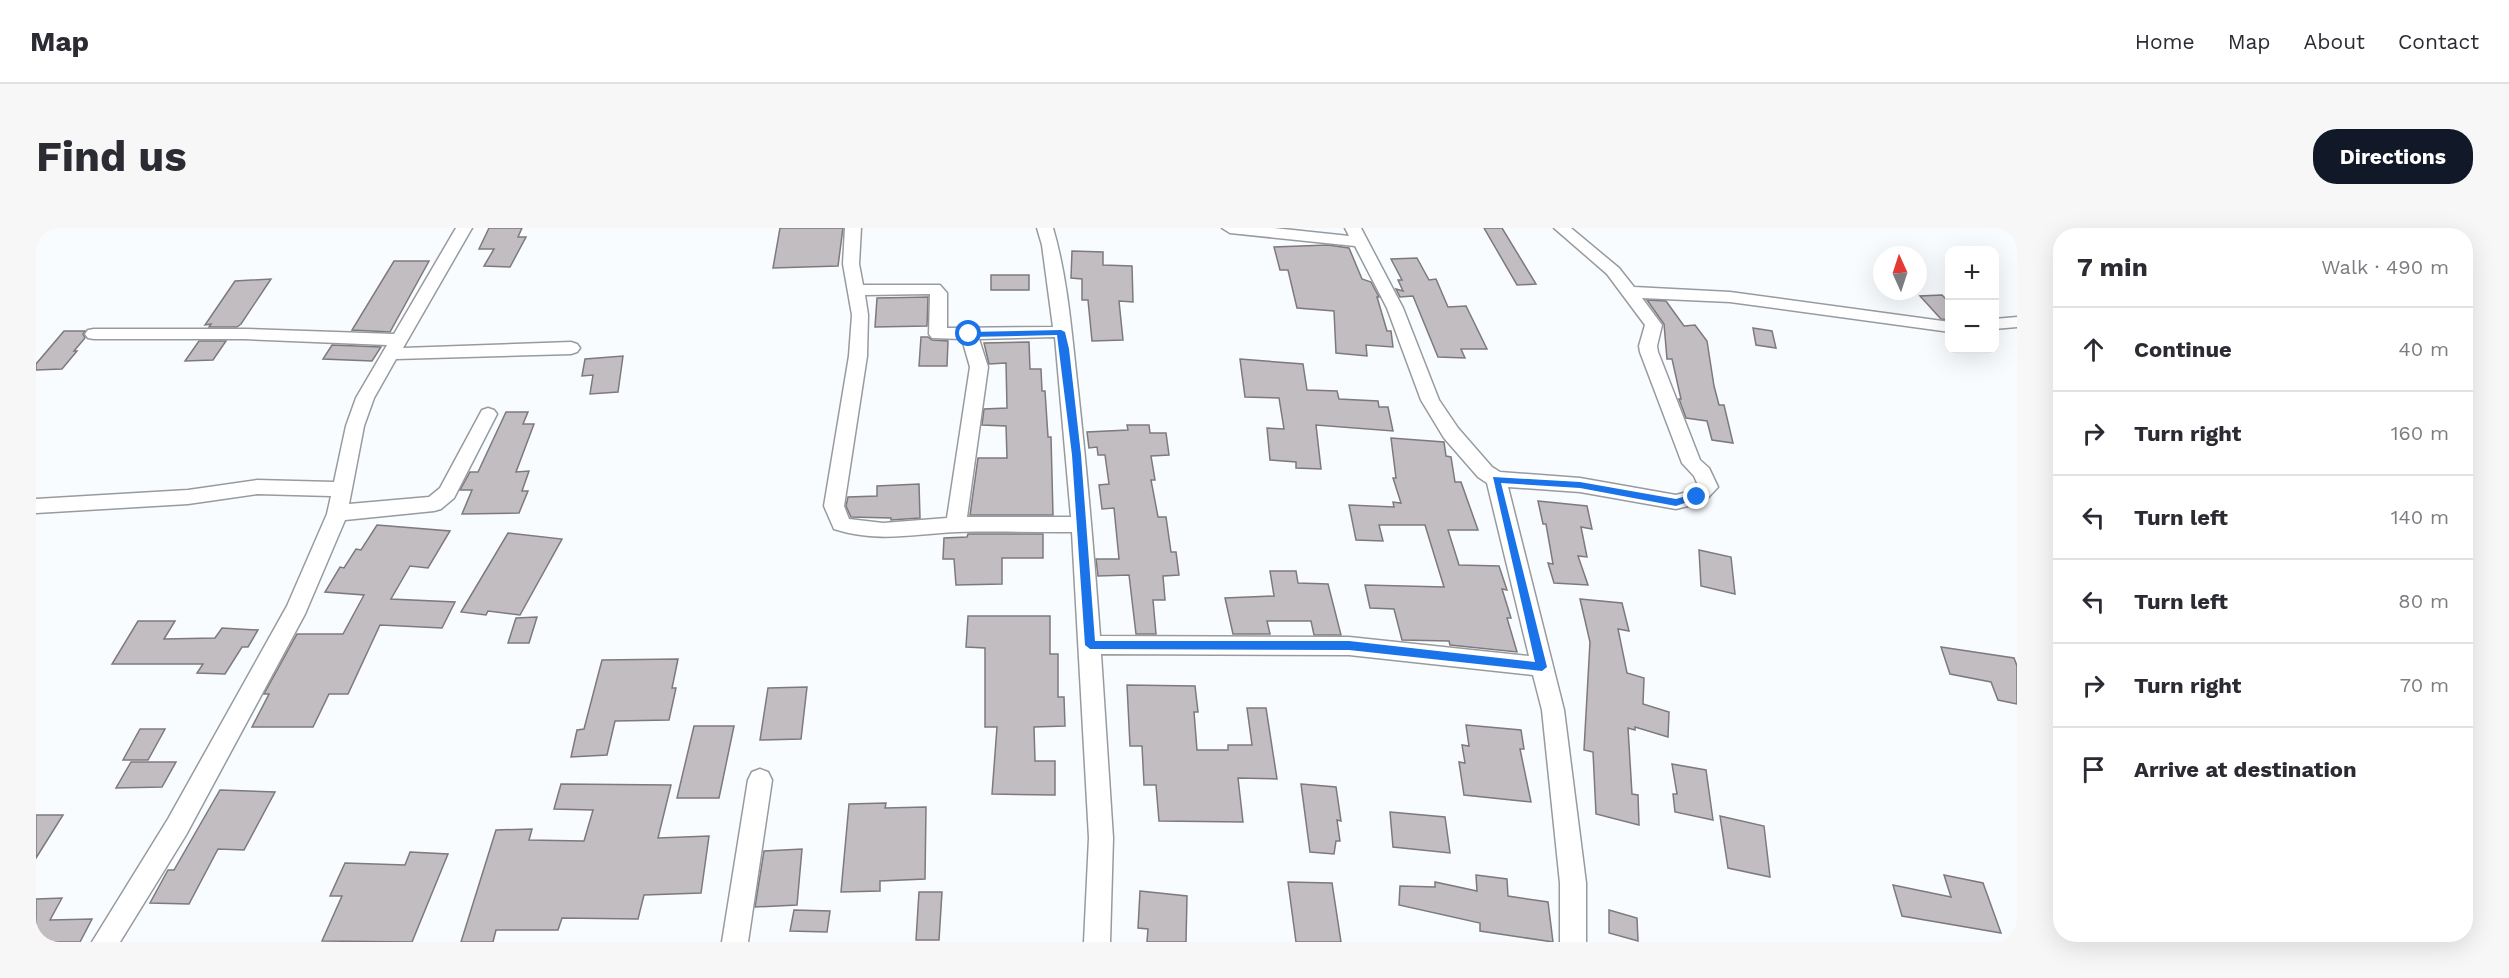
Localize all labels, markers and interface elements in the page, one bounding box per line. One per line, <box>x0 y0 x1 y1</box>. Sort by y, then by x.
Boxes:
text: Map <box>30 25 89 58</box>
text: Home <box>2135 29 2195 54</box>
text: Map <box>2228 29 2271 54</box>
text: About <box>2304 29 2365 54</box>
text: Contact <box>2398 29 2479 54</box>
button: Directions <box>2313 129 2473 184</box>
text: Find us <box>36 132 187 181</box>
north arrow <box>1873 246 1927 300</box>
map controls <box>1945 246 1999 354</box>
button: + <box>1945 246 1999 300</box>
text: 7 min <box>2077 252 2148 282</box>
text: Walk · 490 m <box>2321 255 2449 279</box>
button: − <box>1945 300 1999 354</box>
route start <box>955 320 981 346</box>
icon: ahead <box>2077 333 2110 366</box>
text: Continue <box>2134 337 2232 362</box>
text: 40 m <box>2398 337 2449 361</box>
icon: right <box>2077 417 2110 450</box>
text: Turn right <box>2134 421 2241 446</box>
text: 160 m <box>2391 421 2449 445</box>
route end <box>1683 483 1709 509</box>
icon: left <box>2077 501 2110 534</box>
text: Turn left <box>2134 505 2228 530</box>
text: 140 m <box>2391 505 2449 529</box>
icon: left <box>2077 585 2110 618</box>
text: Turn left <box>2134 589 2228 614</box>
text: 80 m <box>2398 589 2449 613</box>
icon: right <box>2077 669 2110 702</box>
text: Turn right <box>2134 673 2241 698</box>
text: 70 m <box>2400 673 2449 697</box>
icon: arrive <box>2077 753 2110 786</box>
text: Arrive at destination <box>2134 757 2357 782</box>

